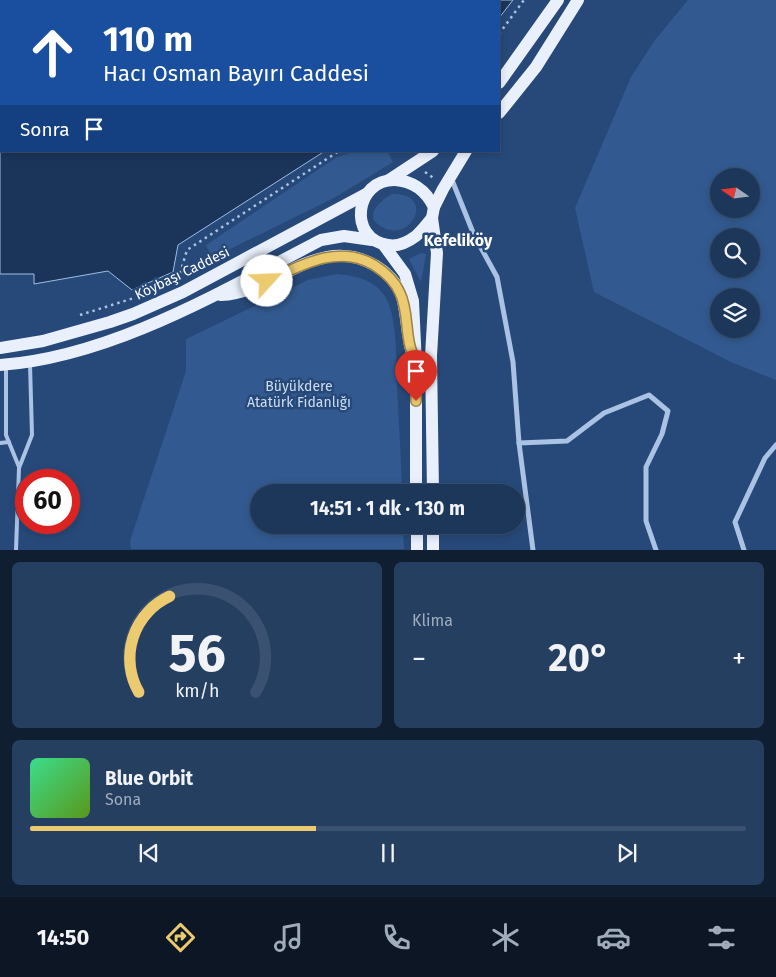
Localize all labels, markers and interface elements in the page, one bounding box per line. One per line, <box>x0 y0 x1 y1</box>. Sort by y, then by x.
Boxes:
text: 110 m <box>103 18 193 60</box>
icon: ahead <box>20 20 85 85</box>
text: Hacı Osman Bayırı Caddesi <box>103 60 369 87</box>
icon: arrive <box>80 115 108 143</box>
text: Sonra <box>20 118 70 141</box>
north arrow <box>710 168 760 218</box>
map controls <box>710 168 760 338</box>
button: search <box>710 228 760 278</box>
district label: Kefeliköy <box>424 231 493 250</box>
street label: Köybaşı Caddesi <box>132 243 232 304</box>
position arrow <box>240 254 292 306</box>
button: layers <box>710 288 760 338</box>
pin <box>395 350 437 401</box>
icon: arrive <box>402 357 430 385</box>
park label: Büyükdere Atatürk Fidanlığı <box>247 378 351 411</box>
speed limit sign: 60 <box>15 469 80 534</box>
text: 14:51 · 1 dk · 130 m <box>310 497 465 520</box>
text: Klima <box>412 611 453 630</box>
text: 56 <box>168 622 226 685</box>
text: 20° <box>548 635 610 681</box>
text: − <box>412 642 426 675</box>
text: + <box>732 642 746 675</box>
text: km/h <box>175 680 219 702</box>
text: Blue Orbit <box>105 767 193 790</box>
text: Sona <box>105 790 141 809</box>
icon: previous <box>135 839 163 867</box>
icon: pause <box>374 839 402 867</box>
icon: next <box>613 839 641 867</box>
icon: directions <box>163 920 198 955</box>
icon: music <box>271 920 306 955</box>
icon: phone <box>379 920 414 955</box>
icon: climate <box>488 920 523 955</box>
icon: car <box>596 920 631 955</box>
icon: filters <box>704 920 739 955</box>
text: 14:50 <box>37 924 89 951</box>

